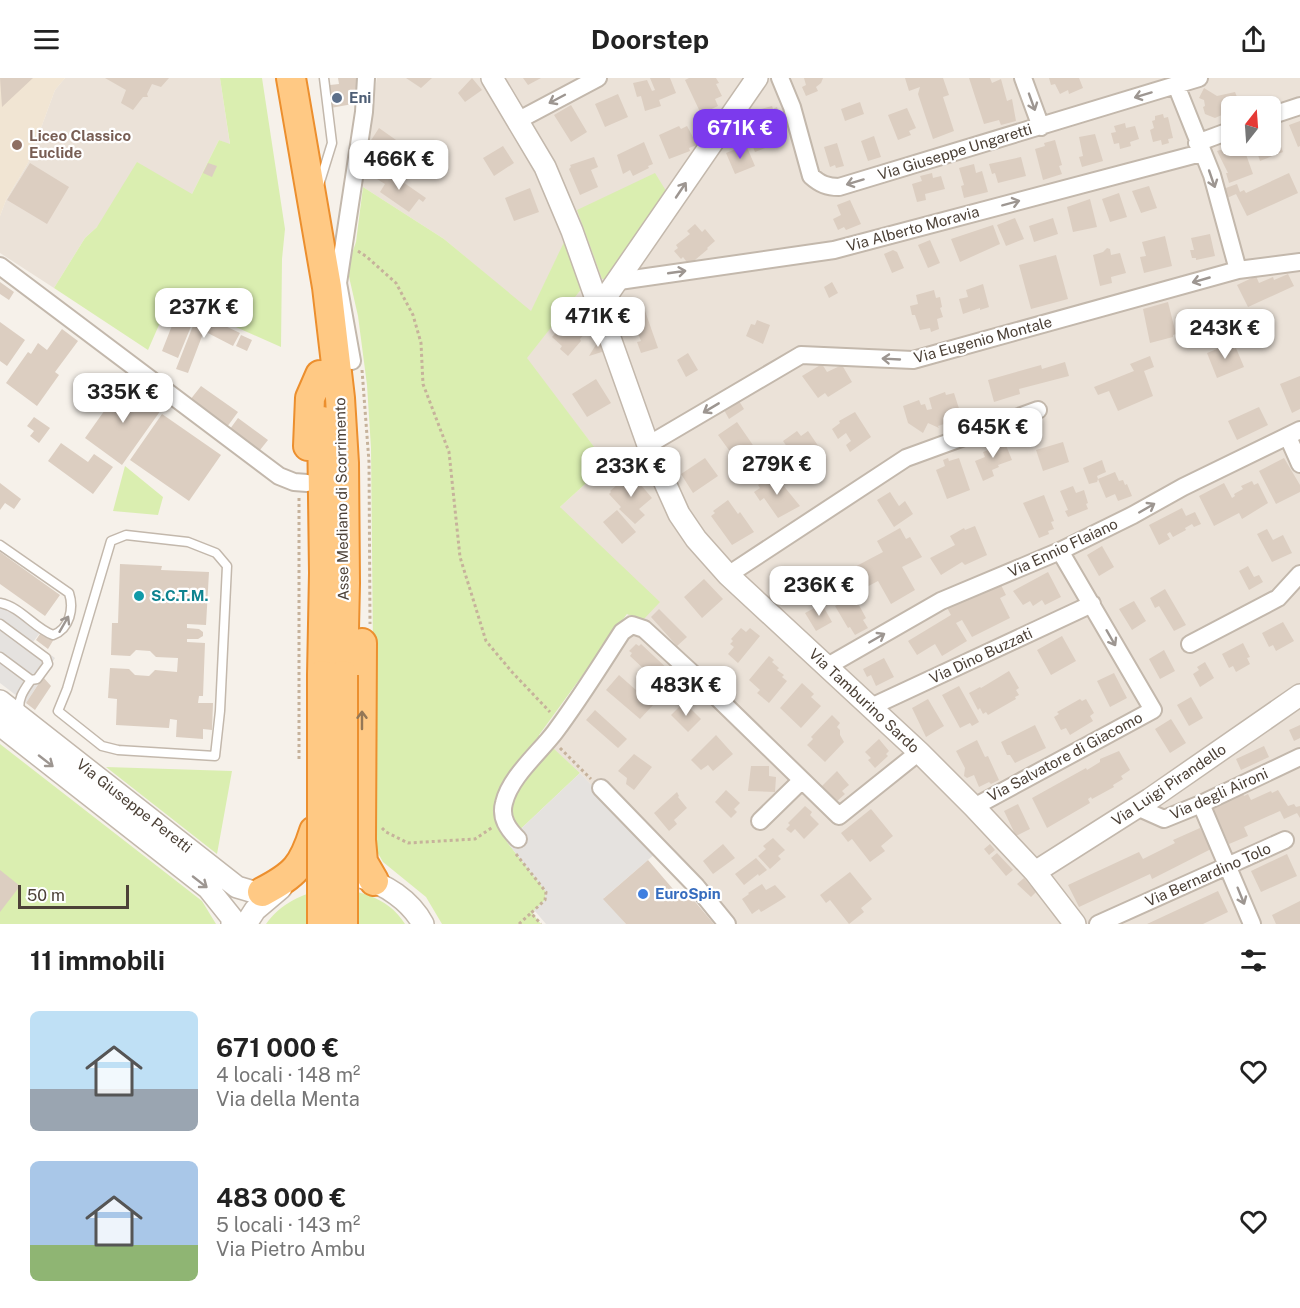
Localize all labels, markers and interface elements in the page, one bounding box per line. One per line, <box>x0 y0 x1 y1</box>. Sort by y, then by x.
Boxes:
icon: menu <box>30 23 63 56</box>
text: Doorstep <box>591 23 709 55</box>
icon: share <box>1237 23 1270 56</box>
place label: Eni <box>349 89 371 106</box>
marker: Eni <box>330 91 344 105</box>
one-way arrow <box>1134 91 1153 102</box>
one-way arrow <box>1028 92 1039 111</box>
one-way arrow <box>549 94 567 106</box>
north arrow <box>1221 96 1281 156</box>
map controls <box>1221 96 1281 156</box>
pin: 671K € <box>691 109 789 160</box>
text: 671K € <box>707 116 773 140</box>
street label: Via Giuseppe Ungaretti <box>876 120 1034 183</box>
place label: Liceo Classico Euclide <box>29 127 131 161</box>
marker: Liceo Classico Euclide <box>10 138 24 152</box>
pin: 466K € <box>350 140 448 191</box>
text: 466K € <box>363 147 435 171</box>
one-way arrow <box>1208 169 1219 188</box>
one-way arrow <box>846 177 865 188</box>
one-way arrow <box>674 182 687 199</box>
one-way arrow <box>1001 197 1020 209</box>
street label: Via Alberto Moravia <box>845 203 981 254</box>
one-way arrow <box>666 267 686 278</box>
one-way arrow <box>1192 275 1211 286</box>
pin: 237K € <box>155 288 253 339</box>
text: 237K € <box>169 295 239 319</box>
pin: 471K € <box>549 297 647 348</box>
text: 471K € <box>565 304 631 328</box>
pin: 243K € <box>1176 309 1274 360</box>
street label: Via Eugenio Montale <box>912 313 1054 366</box>
text: 243K € <box>1190 316 1261 340</box>
one-way arrow <box>882 353 902 364</box>
pin: 335K € <box>74 373 172 424</box>
text: 335K € <box>87 380 159 404</box>
street label: Asse Mediano di Scorrimento <box>331 397 352 601</box>
one-way arrow <box>703 403 720 415</box>
pin: 645K € <box>944 408 1042 459</box>
text: 645K € <box>957 415 1029 439</box>
pin: 279K € <box>728 445 826 496</box>
pin: 233K € <box>582 447 680 498</box>
text: 279K € <box>742 452 812 476</box>
text: 233K € <box>595 454 667 478</box>
one-way arrow <box>1138 501 1155 513</box>
street label: Via Ennio Flaiano <box>1005 515 1120 580</box>
pin: 236K € <box>770 566 868 617</box>
text: 236K € <box>783 573 855 597</box>
place label: S.C.T.M. <box>151 587 209 604</box>
marker: S.C.T.M. <box>132 589 146 603</box>
one-way arrow <box>59 616 71 633</box>
street label: Via Dino Buzzati <box>927 624 1035 687</box>
one-way arrow <box>1106 628 1117 646</box>
one-way arrow <box>868 632 885 644</box>
street label: Via Tamburino Sardo <box>806 645 923 756</box>
pin: 483K € <box>637 666 735 717</box>
text: 483K € <box>650 673 722 697</box>
street label: Via Salvatore di Giacomo <box>984 708 1145 805</box>
one-way arrow <box>356 711 368 731</box>
street label: Via Luigi Pirandello <box>1108 740 1229 829</box>
one-way arrow <box>38 755 54 768</box>
street label: Via Giuseppe Peretti <box>73 755 195 856</box>
street label: Via degli Aironi <box>1167 764 1270 823</box>
street label: Via Bernardino Tolo <box>1142 839 1273 910</box>
one-way arrow <box>191 875 207 888</box>
scale bar <box>18 882 129 910</box>
place label: EuroSpin <box>655 885 721 902</box>
text: 50 m <box>27 886 65 905</box>
marker: EuroSpin <box>636 887 650 901</box>
one-way arrow <box>1236 887 1247 905</box>
icon: filters <box>1237 944 1270 977</box>
text: 11 immobili <box>30 945 165 976</box>
text: 671 000 € <box>216 1032 339 1063</box>
icon: home <box>78 1035 150 1107</box>
icon: heart <box>1237 1055 1270 1088</box>
text: 4 locali · 148 m² <box>216 1063 360 1087</box>
text: Via della Menta <box>216 1087 360 1111</box>
text: 483 000 € <box>216 1182 347 1213</box>
icon: home <box>78 1185 150 1257</box>
icon: heart <box>1237 1205 1270 1238</box>
text: 5 locali · 143 m² <box>216 1213 360 1237</box>
text: Via Pietro Ambu <box>216 1237 365 1261</box>

